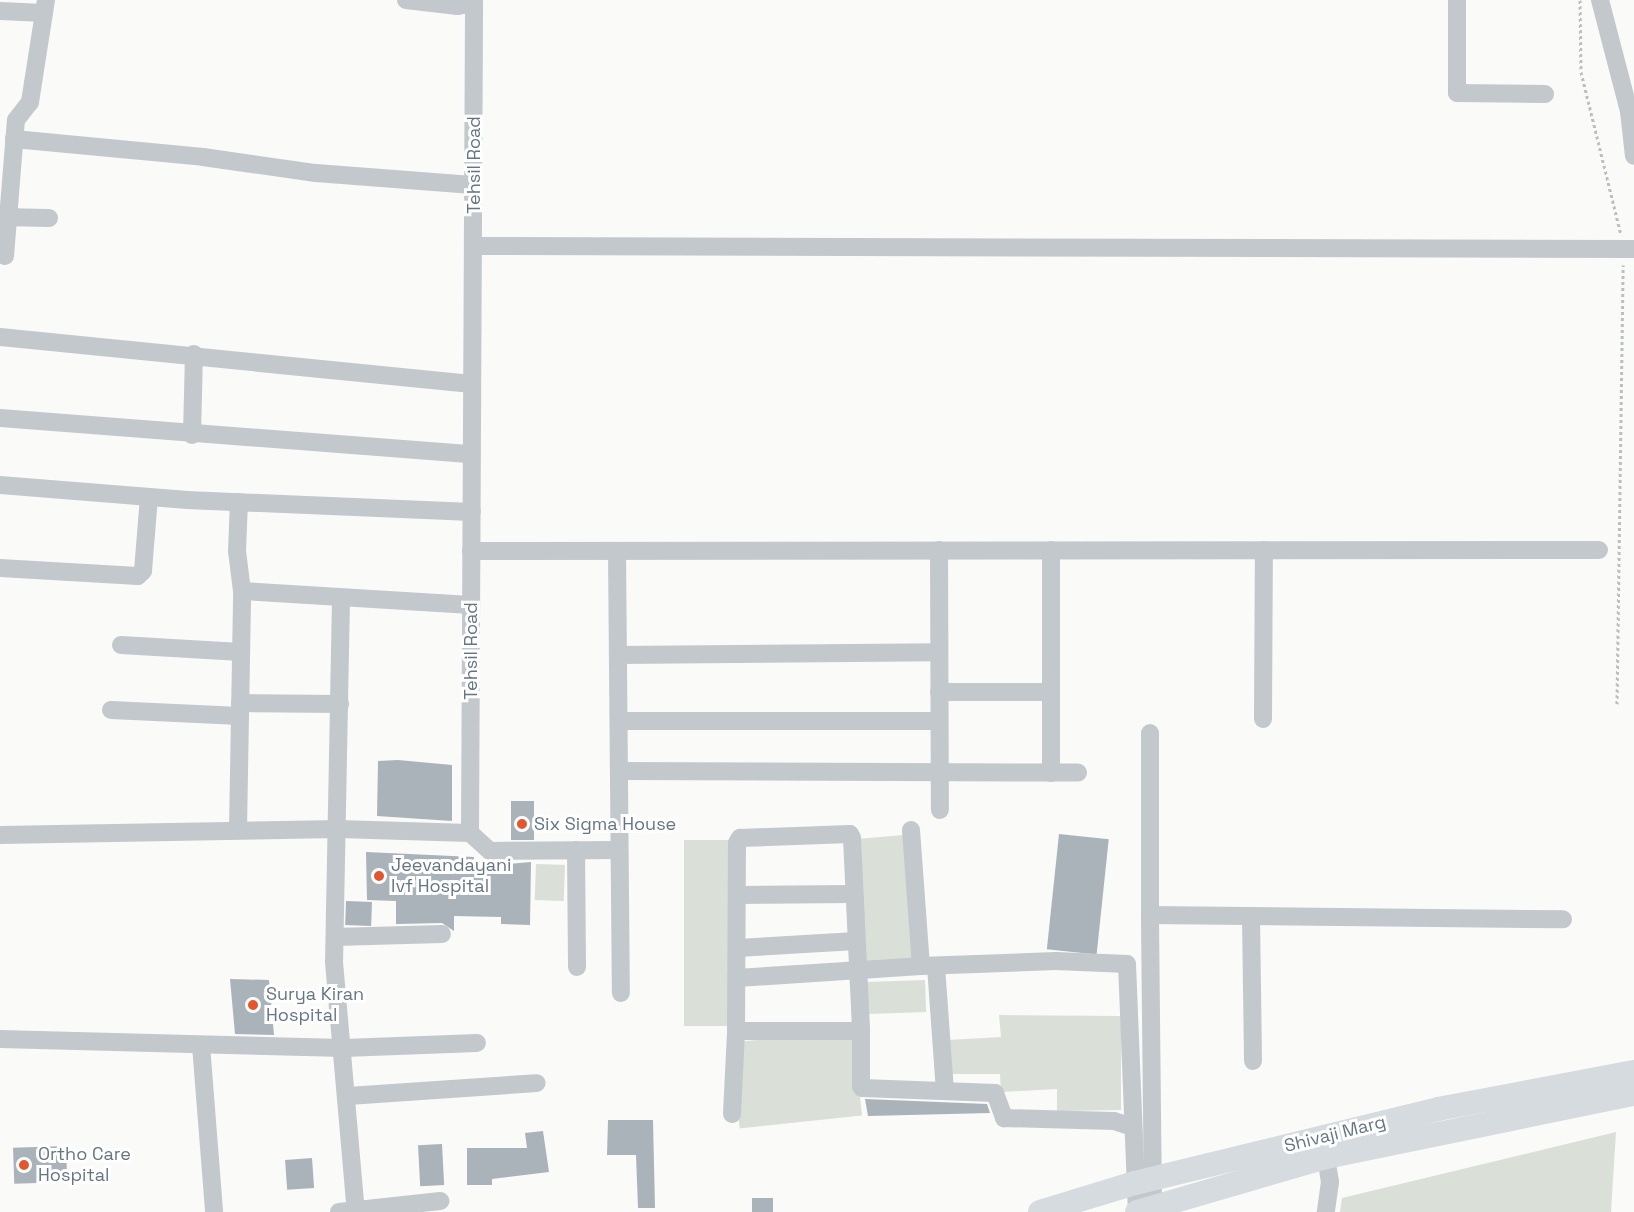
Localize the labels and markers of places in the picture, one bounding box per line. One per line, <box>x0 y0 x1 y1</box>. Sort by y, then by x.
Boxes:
place label: Six Sigma House <box>534 813 676 835</box>
marker: Six Sigma House <box>515 817 529 831</box>
place label: Jeevandayani Ivf Hospital <box>391 855 511 898</box>
marker: Jeevandayani Ivf Hospital <box>372 869 386 883</box>
place label: Surya Kiran Hospital <box>266 984 364 1026</box>
marker: Surya Kiran Hospital <box>244 996 262 1014</box>
place label: Ortho Care Hospital <box>38 1144 131 1186</box>
marker: Ortho Care Hospital <box>15 1156 33 1174</box>

